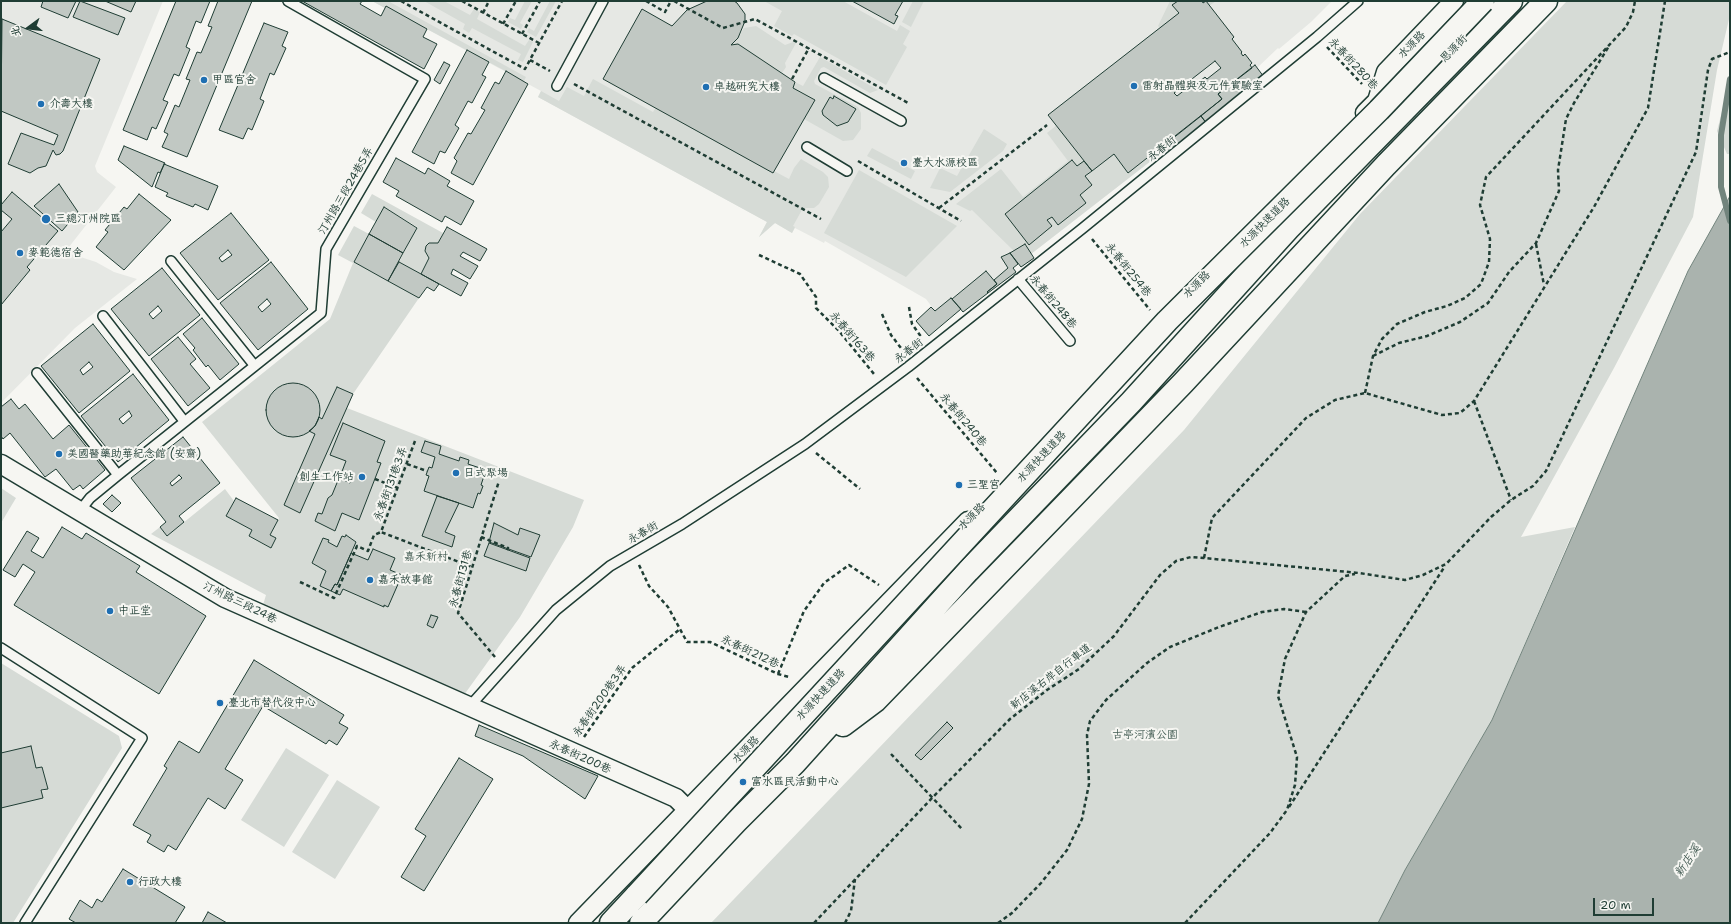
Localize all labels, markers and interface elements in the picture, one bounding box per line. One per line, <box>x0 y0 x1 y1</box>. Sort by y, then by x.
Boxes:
north arrow <box>8 8 48 48</box>
text: 北 <box>7 24 25 38</box>
street label: 水源路 <box>1396 29 1428 61</box>
street label: 思源街 <box>1438 33 1470 65</box>
street label: 永春街280巷 <box>1325 35 1381 93</box>
place label: 甲區官舍 <box>212 73 256 87</box>
marker: 甲區官舍 <box>199 75 209 85</box>
place label: 雷射晶體與及元件實驗室 <box>1142 79 1263 93</box>
place label: 卓越研究大樓 <box>714 80 780 94</box>
marker: 雷射晶體與及元件實驗室 <box>1129 81 1139 91</box>
marker: 卓越研究大樓 <box>701 82 711 92</box>
place label: 介壽大樓 <box>49 97 93 111</box>
marker: 介壽大樓 <box>36 99 46 109</box>
street label: 永春街 <box>1145 133 1179 165</box>
street label: 汀州路三段24巷5弄 <box>316 145 376 237</box>
place label: 臺大水源校區 <box>912 156 978 170</box>
marker: 臺大水源校區 <box>899 158 909 168</box>
street label: 水源快速道路 <box>1237 195 1293 251</box>
place label: 三總汀州院區 <box>55 212 121 226</box>
marker: 三總汀州院區 <box>40 213 52 225</box>
street label: 永春街254巷 <box>1102 240 1154 300</box>
place label: 麥範德宿舍 <box>28 246 83 260</box>
marker: 麥範德宿舍 <box>15 248 25 258</box>
street label: 水源路 <box>1181 269 1213 301</box>
street label: 永春街248巷 <box>1027 272 1079 332</box>
street label: 永春街163巷 <box>826 309 878 365</box>
street label: 永春街 <box>892 336 926 366</box>
street label: 永春街240巷 <box>937 390 989 450</box>
street label: 水源快速道路 <box>1015 428 1069 486</box>
street label: 永春街131巷3弄 <box>371 445 411 523</box>
place label: 美國醫藥助華紀念館 (安齋) <box>67 447 201 461</box>
marker: 美國醫藥助華紀念館 (安齋) <box>54 449 64 459</box>
place label: 日式聚場 <box>464 466 508 480</box>
marker: 日式聚場 <box>451 468 461 478</box>
place label: 創生工作站 <box>299 470 354 484</box>
marker: 創生工作站 <box>357 472 367 482</box>
place label: 三聖宮 <box>967 478 1000 492</box>
marker: 三聖宮 <box>954 480 964 490</box>
street label: 水源路 <box>956 501 988 533</box>
street label: 永春街 <box>625 519 661 547</box>
street label: 永春街131巷 <box>447 548 475 610</box>
park label: 嘉禾新村 <box>404 550 448 564</box>
place label: 嘉禾故事館 <box>378 573 433 587</box>
marker: 嘉禾故事館 <box>365 575 375 585</box>
street label: 汀州路三段24巷 <box>201 579 279 627</box>
place label: 中正堂 <box>118 604 151 618</box>
marker: 中正堂 <box>105 606 115 616</box>
street label: 永春街212巷 <box>719 633 781 671</box>
street label: 新店溪右岸自行車道 <box>1008 641 1094 713</box>
street label: 永春街200巷3弄 <box>570 662 630 740</box>
street label: 水源快速道路 <box>794 666 848 724</box>
place label: 臺北市替代役中心 <box>228 696 316 710</box>
marker: 臺北市替代役中心 <box>215 698 225 708</box>
park label: 古亭河濱公園 <box>1112 728 1178 742</box>
street label: 水源路 <box>730 734 762 766</box>
street label: 永春街200巷 <box>547 737 613 777</box>
place label: 富水區民活動中心 <box>751 775 839 789</box>
marker: 富水區民活動中心 <box>738 777 748 787</box>
water label: 新店溪 <box>1672 842 1704 880</box>
place label: 行政大樓 <box>138 875 182 889</box>
marker: 行政大樓 <box>125 877 135 887</box>
scale bar <box>1595 890 1656 916</box>
text: 20 m <box>1600 897 1631 913</box>

